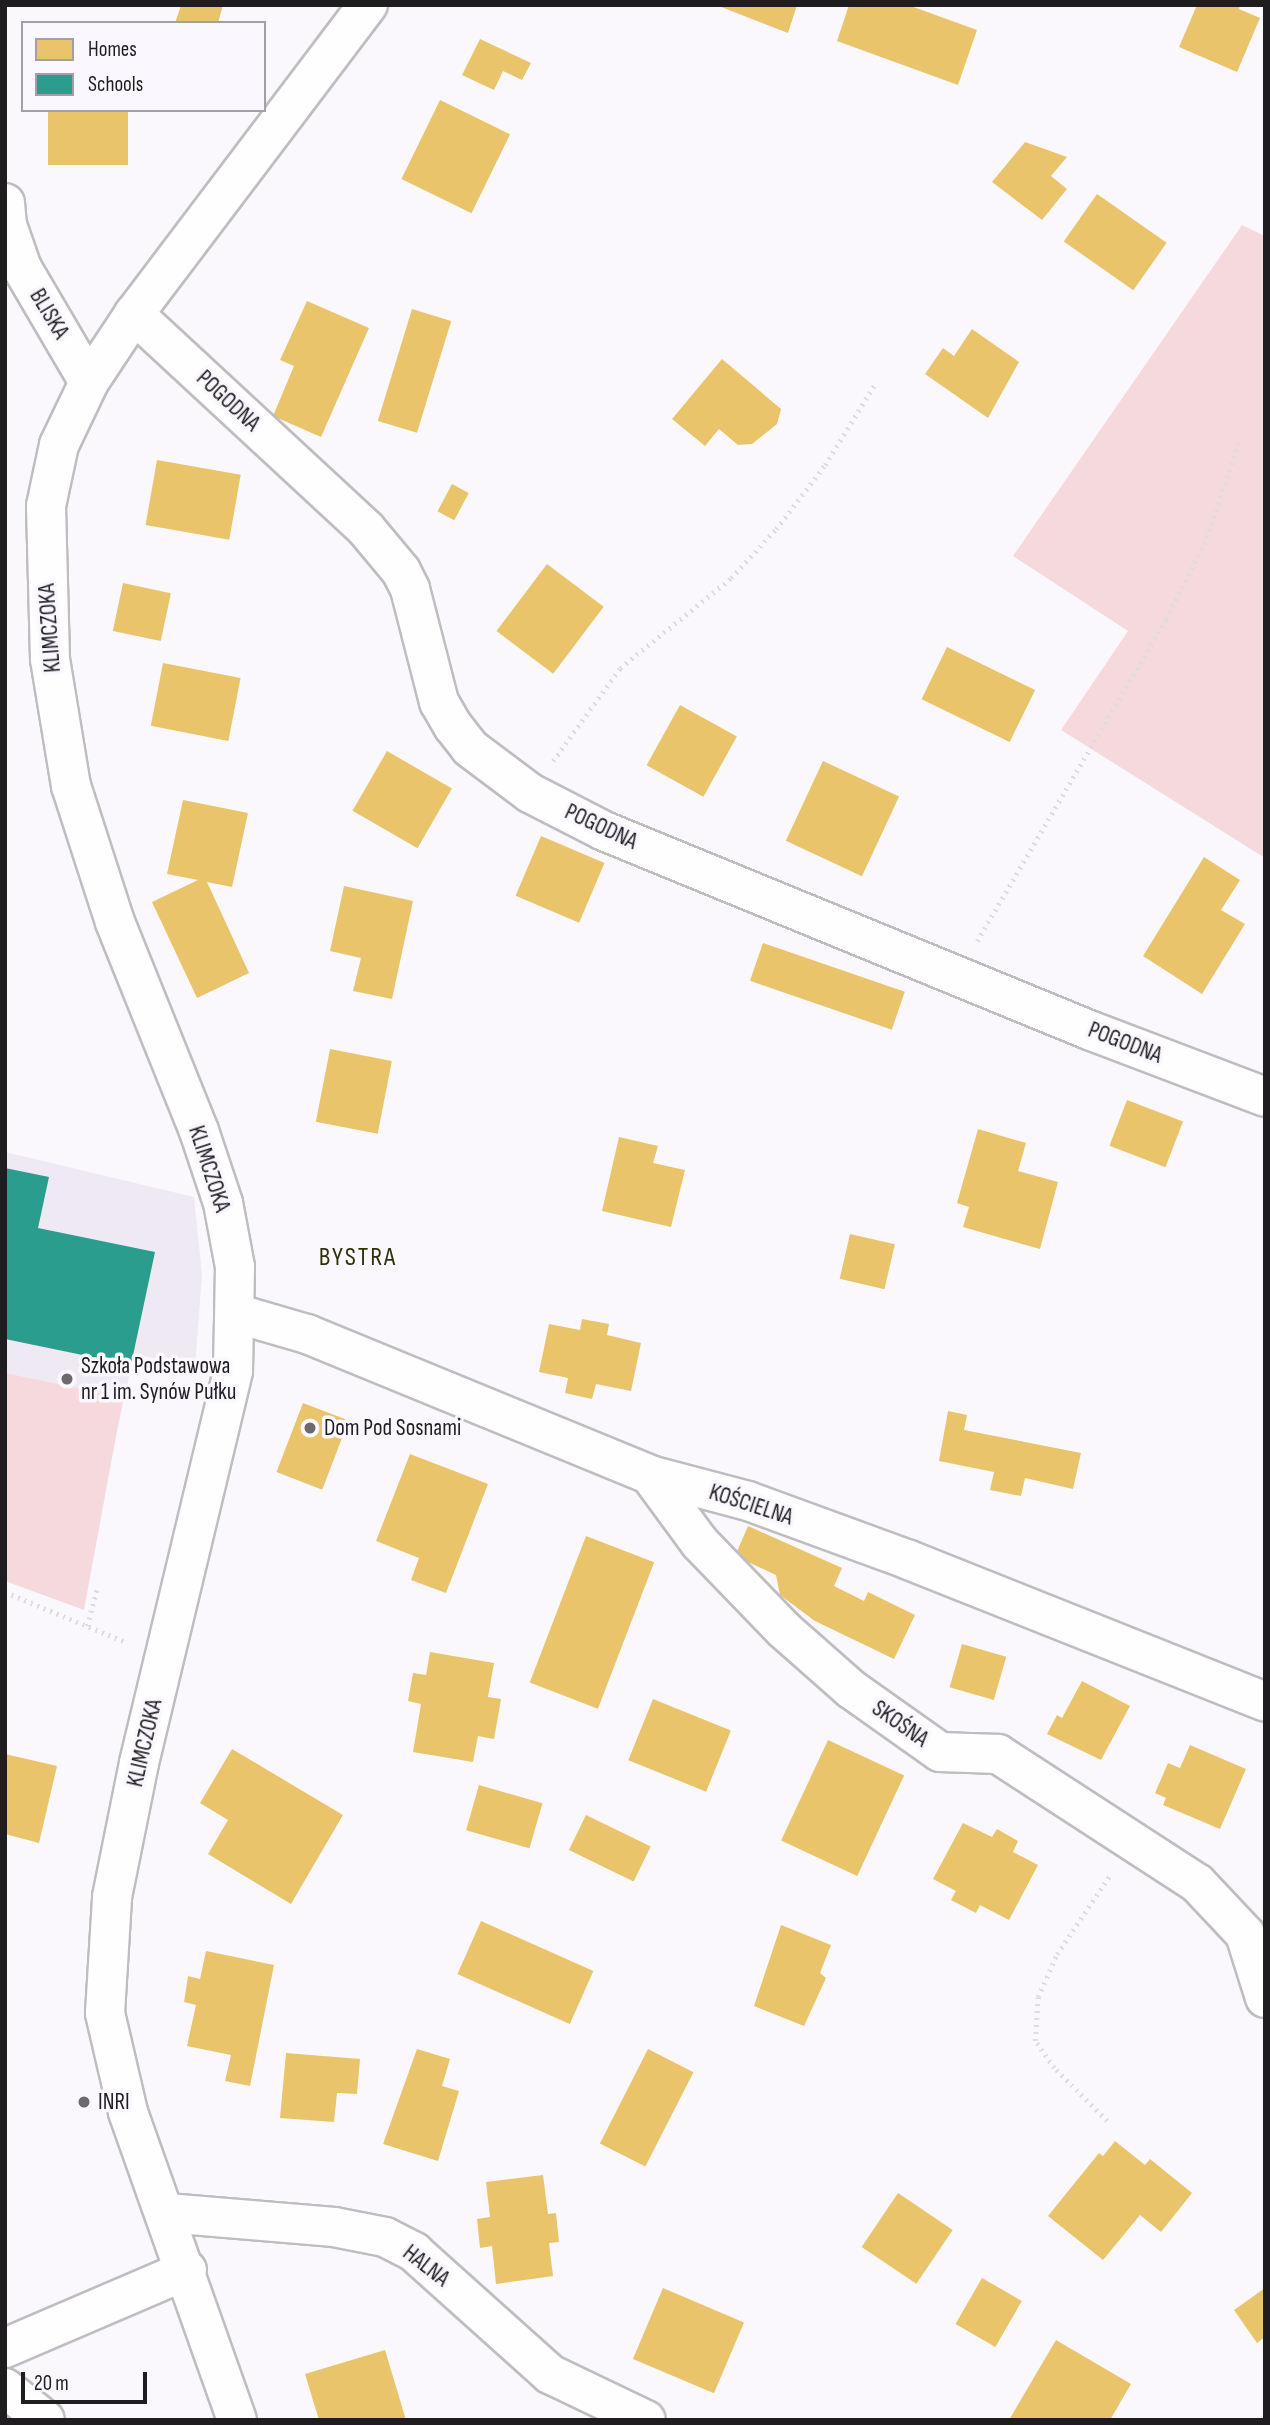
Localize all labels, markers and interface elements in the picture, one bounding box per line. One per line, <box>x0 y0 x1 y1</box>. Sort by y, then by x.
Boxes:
legend <box>21 21 266 112</box>
text: Homes <box>88 37 137 62</box>
text: Schools <box>88 72 143 97</box>
street label: BLISKA <box>23 284 75 344</box>
street label: POGODNA <box>191 365 265 437</box>
street label: KLIMCZOKA <box>33 583 67 673</box>
street label: POGODNA <box>560 798 642 856</box>
street label: POGODNA <box>1084 1016 1166 1070</box>
street label: KLIMCZOKA <box>182 1122 236 1216</box>
district label: BYSTRA <box>320 1242 396 1274</box>
place label: Szkoła Podstawowa nr 1 im. Synów Pułku <box>81 1352 236 1406</box>
marker: Szkoła Podstawowa nr 1 im. Synów Pułku <box>59 1371 75 1387</box>
place label: Dom Pod Sosnami <box>324 1414 461 1442</box>
marker: Dom Pod Sosnami <box>302 1420 318 1436</box>
street label: KOŚCIELNA <box>706 1479 796 1531</box>
street label: SKOŚNA <box>866 1695 934 1753</box>
street label: KLIMCZOKA <box>122 1696 168 1790</box>
place label: INRI <box>98 2088 130 2116</box>
marker: INRI <box>76 2094 92 2110</box>
street label: HALNA <box>397 2239 455 2293</box>
scale bar <box>24 2358 150 2402</box>
text: 20 m <box>34 2371 69 2396</box>

